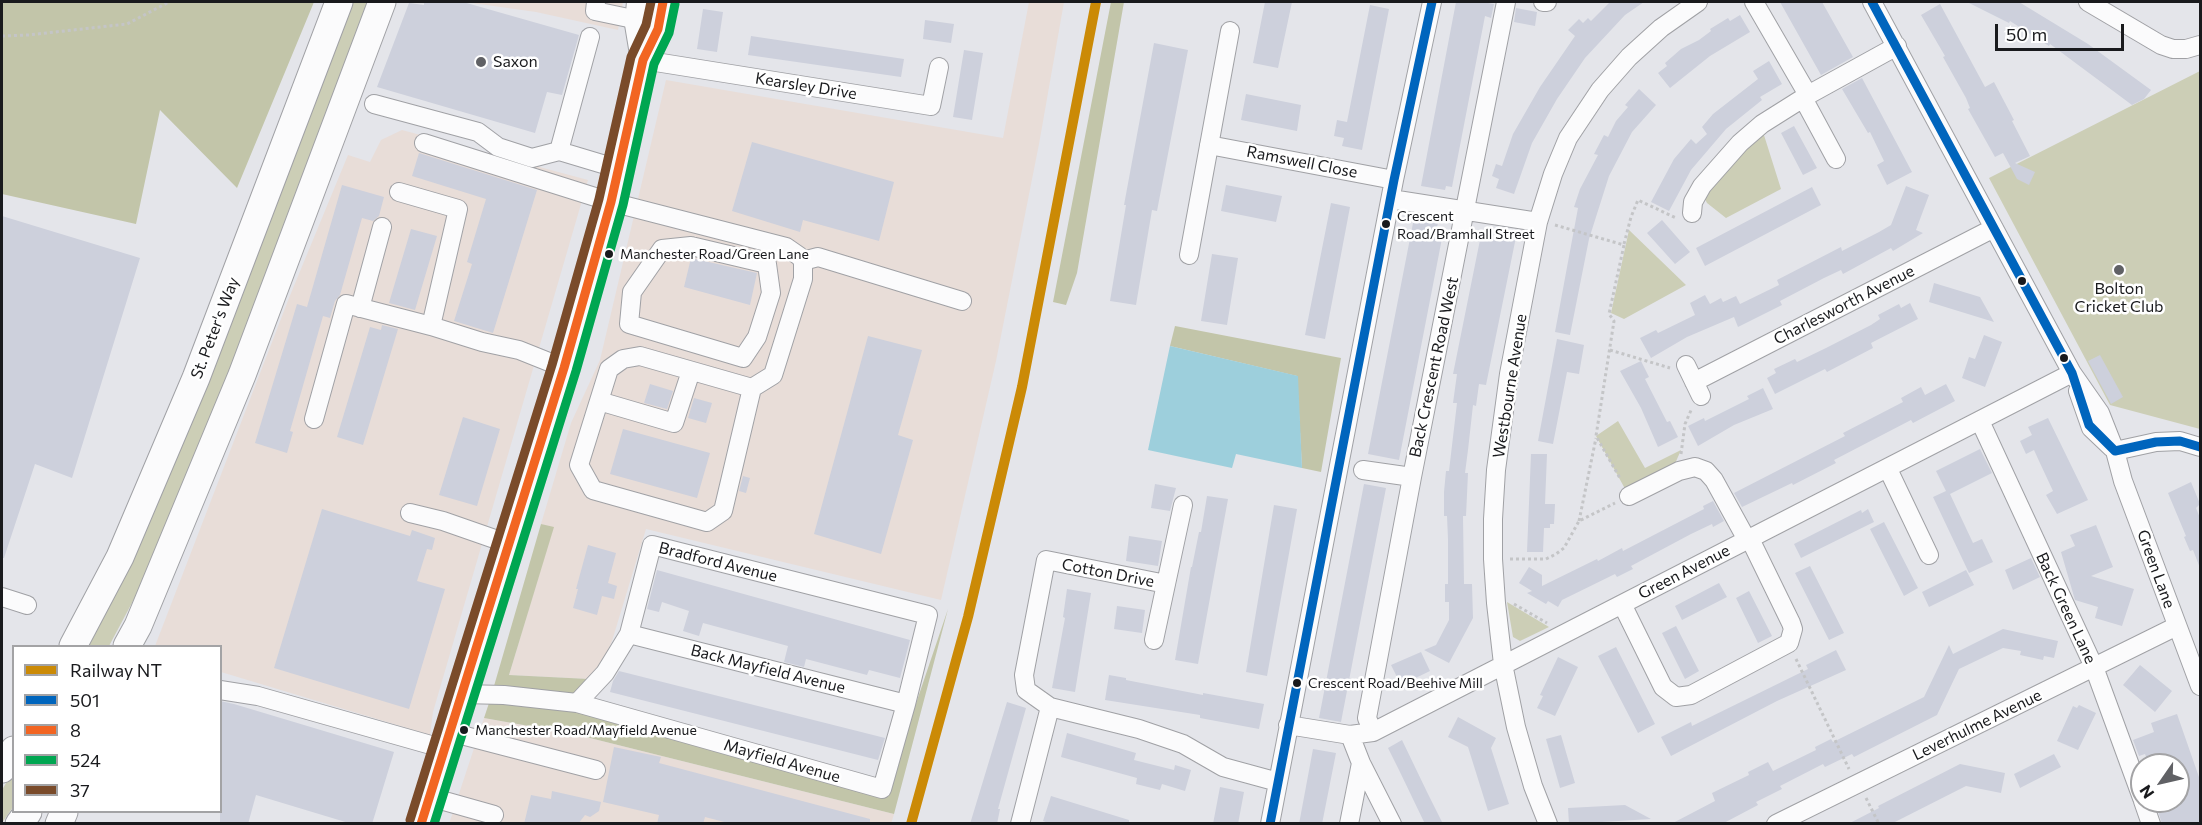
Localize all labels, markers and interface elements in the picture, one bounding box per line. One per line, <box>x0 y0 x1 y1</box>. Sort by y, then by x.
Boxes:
scale bar <box>1998 12 2127 50</box>
text: 50 m <box>2006 23 2047 45</box>
place label: Saxon <box>493 52 538 72</box>
marker: Saxon <box>474 55 488 69</box>
street label: Kearsley Drive <box>754 68 858 104</box>
street label: Ramswell Close <box>1245 142 1359 182</box>
place label: Crescent Road/Bramhall Street <box>1397 208 1535 240</box>
marker: Crescent Road/Bramhall Street <box>1380 218 1392 230</box>
place label: Manchester Road/Green Lane <box>620 246 809 262</box>
marker: Manchester Road/Green Lane <box>603 248 615 260</box>
street label: Charlesworth Avenue <box>1771 261 1917 349</box>
marker: Bolton Cricket Club <box>2112 263 2126 277</box>
street label: St. Peter's Way <box>187 274 243 382</box>
street label: Back Crescent Road West <box>1405 275 1463 459</box>
unlabelled marker <box>2016 275 2028 287</box>
place label: Bolton Cricket Club <box>2074 279 2164 317</box>
street label: Westbourne Avenue <box>1489 312 1531 460</box>
unlabelled marker <box>2058 352 2070 364</box>
street label: Green Lane <box>2133 527 2179 611</box>
street label: Bradford Avenue <box>657 538 779 586</box>
street label: Green Avenue <box>1635 541 1733 603</box>
street label: Back Green Lane <box>2032 549 2100 667</box>
street label: Cotton Drive <box>1060 555 1156 591</box>
street label: Back Mayfield Avenue <box>689 641 847 697</box>
legend <box>12 645 222 813</box>
text: Railway NT <box>70 659 162 681</box>
place label: Crescent Road/Beehive Mill <box>1308 675 1483 691</box>
marker: Crescent Road/Beehive Mill <box>1291 677 1303 689</box>
street label: Leverhulme Avenue <box>1909 685 2045 765</box>
text: 501 <box>70 689 100 711</box>
text: 8 <box>70 719 81 741</box>
place label: Manchester Road/Mayfield Avenue <box>475 722 697 738</box>
marker: Manchester Road/Mayfield Avenue <box>458 724 470 736</box>
street label: Mayfield Avenue <box>722 735 842 787</box>
text: 524 <box>70 749 101 771</box>
north arrow <box>2130 753 2190 813</box>
text: 37 <box>70 779 90 801</box>
text: N <box>2135 782 2158 803</box>

